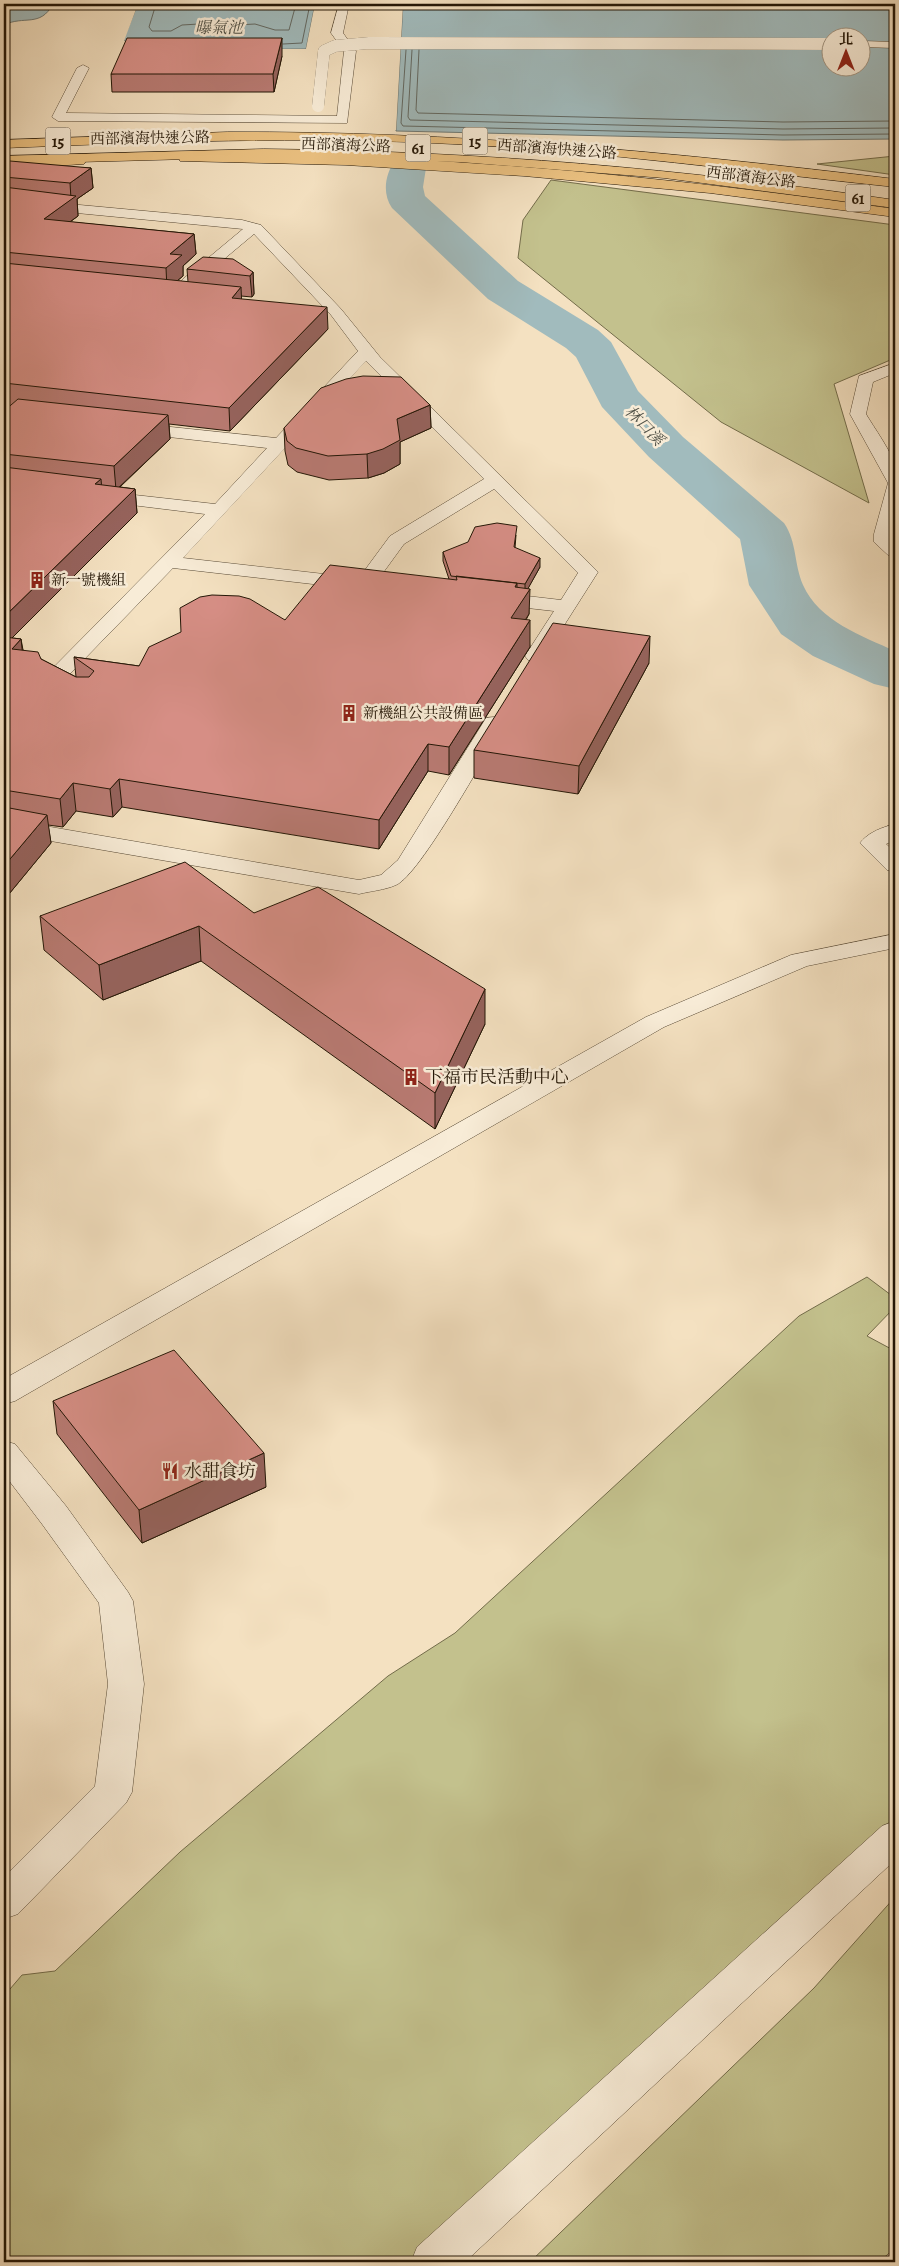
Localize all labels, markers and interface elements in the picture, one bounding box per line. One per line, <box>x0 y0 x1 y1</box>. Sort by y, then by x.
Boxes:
water label: 曝氣池 <box>195 17 245 39</box>
north arrow <box>822 28 872 78</box>
text: 北 <box>839 30 853 49</box>
street label: 西部濱海快速公路 <box>90 127 210 149</box>
road number: 15 <box>46 128 70 154</box>
road number: 15 <box>462 128 488 154</box>
street label: 西部濱海公路 <box>301 133 391 157</box>
road number: 61 <box>406 134 430 162</box>
street label: 西部濱海快速公路 <box>496 135 618 163</box>
street label: 西部濱海公路 <box>705 162 797 192</box>
road number: 61 <box>846 184 870 212</box>
water label: 林口溪 <box>620 401 670 452</box>
building icon: 新一號機組 <box>27 570 47 590</box>
place label: 新一號機組 <box>51 570 126 590</box>
building icon: 新機組公共設備區 <box>339 703 359 723</box>
place label: 新機組公共設備區 <box>363 703 483 723</box>
place label: 下福市民活動中心 <box>425 1065 569 1089</box>
building icon: 下福市民活動中心 <box>401 1067 421 1087</box>
place label: 水甜食坊 <box>184 1459 256 1483</box>
restaurant icon: 水甜食坊 <box>160 1461 180 1481</box>

